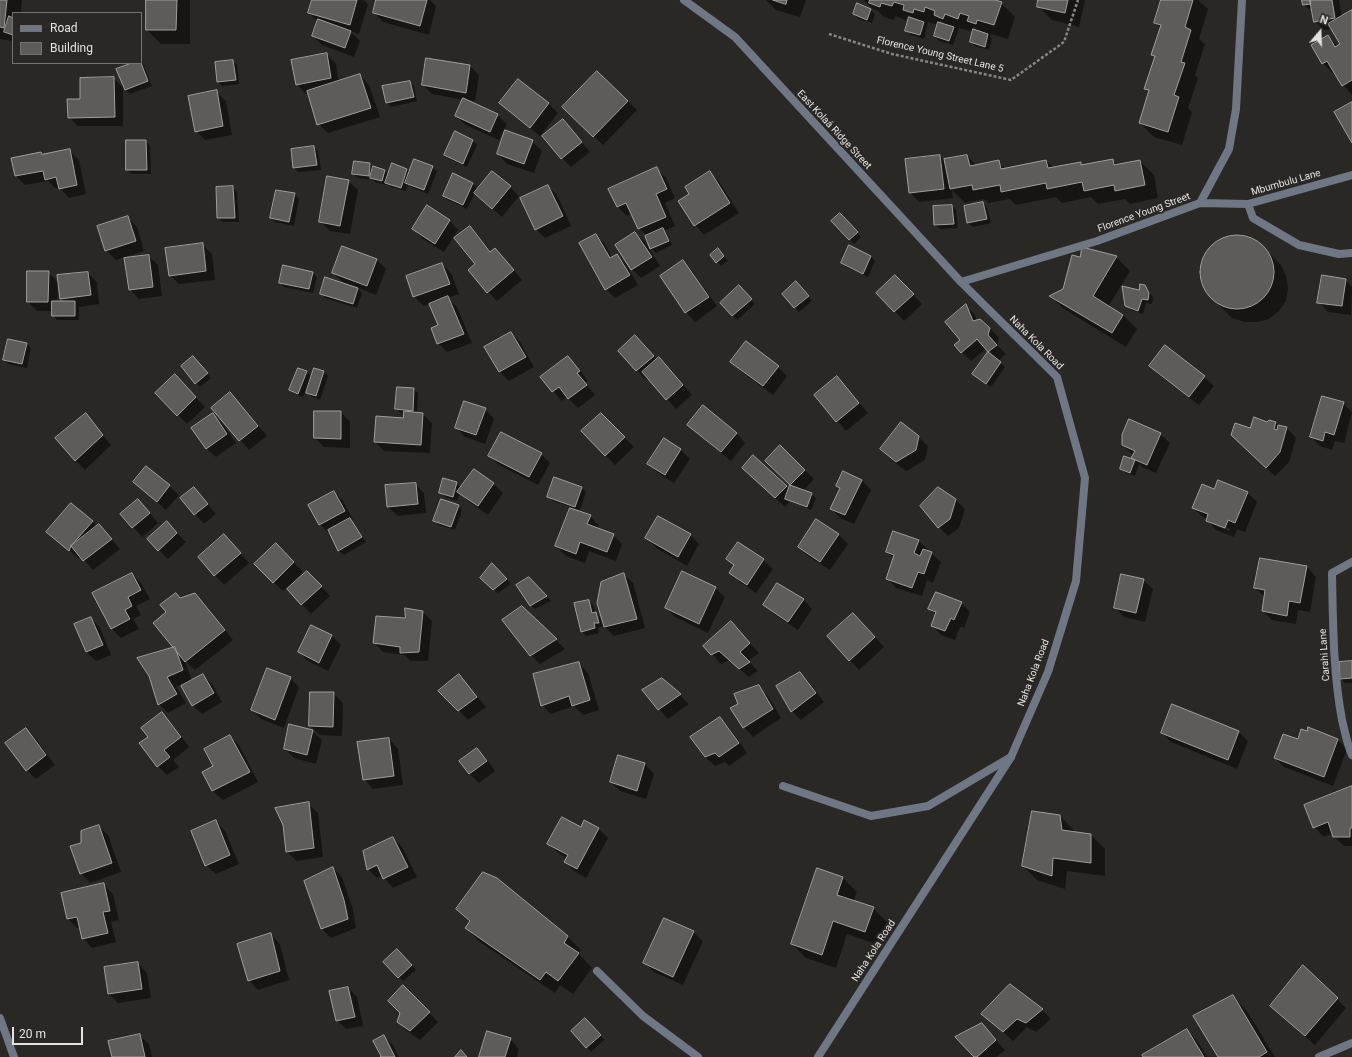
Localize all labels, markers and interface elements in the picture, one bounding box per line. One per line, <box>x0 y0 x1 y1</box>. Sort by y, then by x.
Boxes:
legend <box>12 12 142 64</box>
north arrow <box>1300 12 1340 52</box>
text: N <box>1318 13 1330 28</box>
text: Road <box>50 21 78 35</box>
street label: Florence Young Street Lane 5 <box>875 35 1005 75</box>
text: Building <box>50 41 93 55</box>
street label: East Kolaá Ridge Street <box>794 88 874 172</box>
street label: Mbumbulu Lane <box>1250 167 1322 199</box>
street label: Florence Young Street <box>1096 191 1192 235</box>
street label: Naha Kola Road <box>1007 314 1065 372</box>
street label: Carahi Lane <box>1317 628 1333 682</box>
street label: Naha Kola Road <box>1016 638 1052 708</box>
street label: Naha Kola Road <box>850 918 898 984</box>
scale bar <box>14 1019 85 1045</box>
text: 20 m <box>19 1027 46 1041</box>

